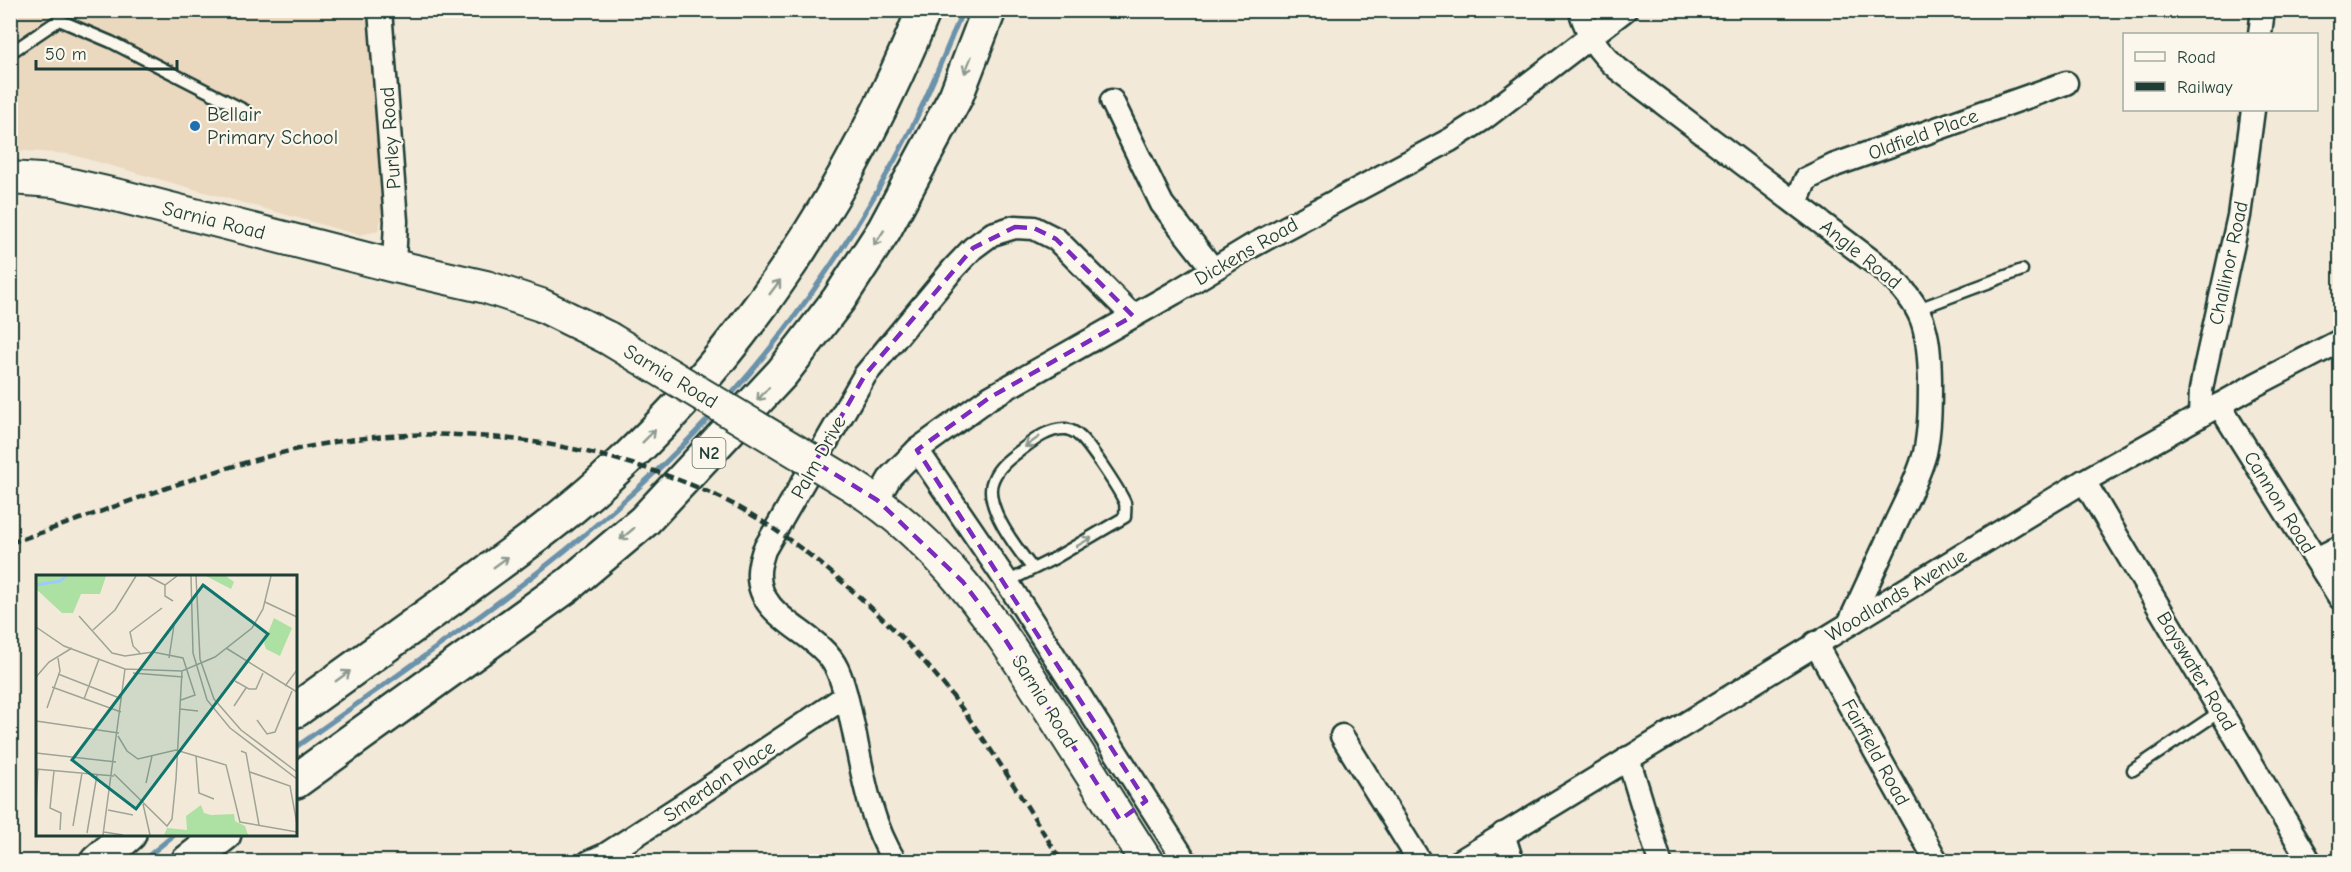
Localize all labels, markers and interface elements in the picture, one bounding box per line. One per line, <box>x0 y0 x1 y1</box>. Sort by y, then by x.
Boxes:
scale bar <box>36 33 177 71</box>
legend <box>2123 33 2318 111</box>
text: 50 m <box>45 44 87 65</box>
text: Road <box>2177 47 2216 68</box>
one-way arrow <box>962 55 973 74</box>
text: Railway <box>2177 77 2234 98</box>
street label: Purley Road <box>375 86 406 190</box>
place label: Bellair Primary School <box>207 103 338 149</box>
street label: Oldfield Place <box>1865 104 1981 165</box>
marker: Bellair Primary School <box>188 119 202 133</box>
street label: Sarnia Road <box>160 197 268 244</box>
street label: Challinor Road <box>2204 199 2253 327</box>
street label: Dickens Road <box>1191 213 1302 290</box>
street label: Angle Road <box>1816 215 1906 294</box>
one-way arrow <box>873 229 885 246</box>
one-way arrow <box>769 280 781 296</box>
street label: Sarnia Road <box>620 340 722 413</box>
one-way arrow <box>756 387 770 402</box>
street label: Palm Drive <box>786 412 851 503</box>
one-way arrow <box>642 429 657 443</box>
one-way arrow <box>1025 436 1041 448</box>
road number: N2 <box>692 438 726 468</box>
street label: Cannon Road <box>2239 447 2320 558</box>
one-way arrow <box>619 528 635 541</box>
one-way arrow <box>1075 535 1092 547</box>
street label: Woodlands Avenue <box>1822 544 1971 647</box>
one-way arrow <box>493 556 509 568</box>
inset map <box>36 575 297 836</box>
street label: Bayswater Road <box>2152 608 2241 735</box>
street label: Sarnia Road <box>1007 651 1082 752</box>
one-way arrow <box>334 670 350 682</box>
street label: Fairfield Road <box>1837 695 1914 810</box>
street label: Smerdon Place <box>659 736 779 827</box>

